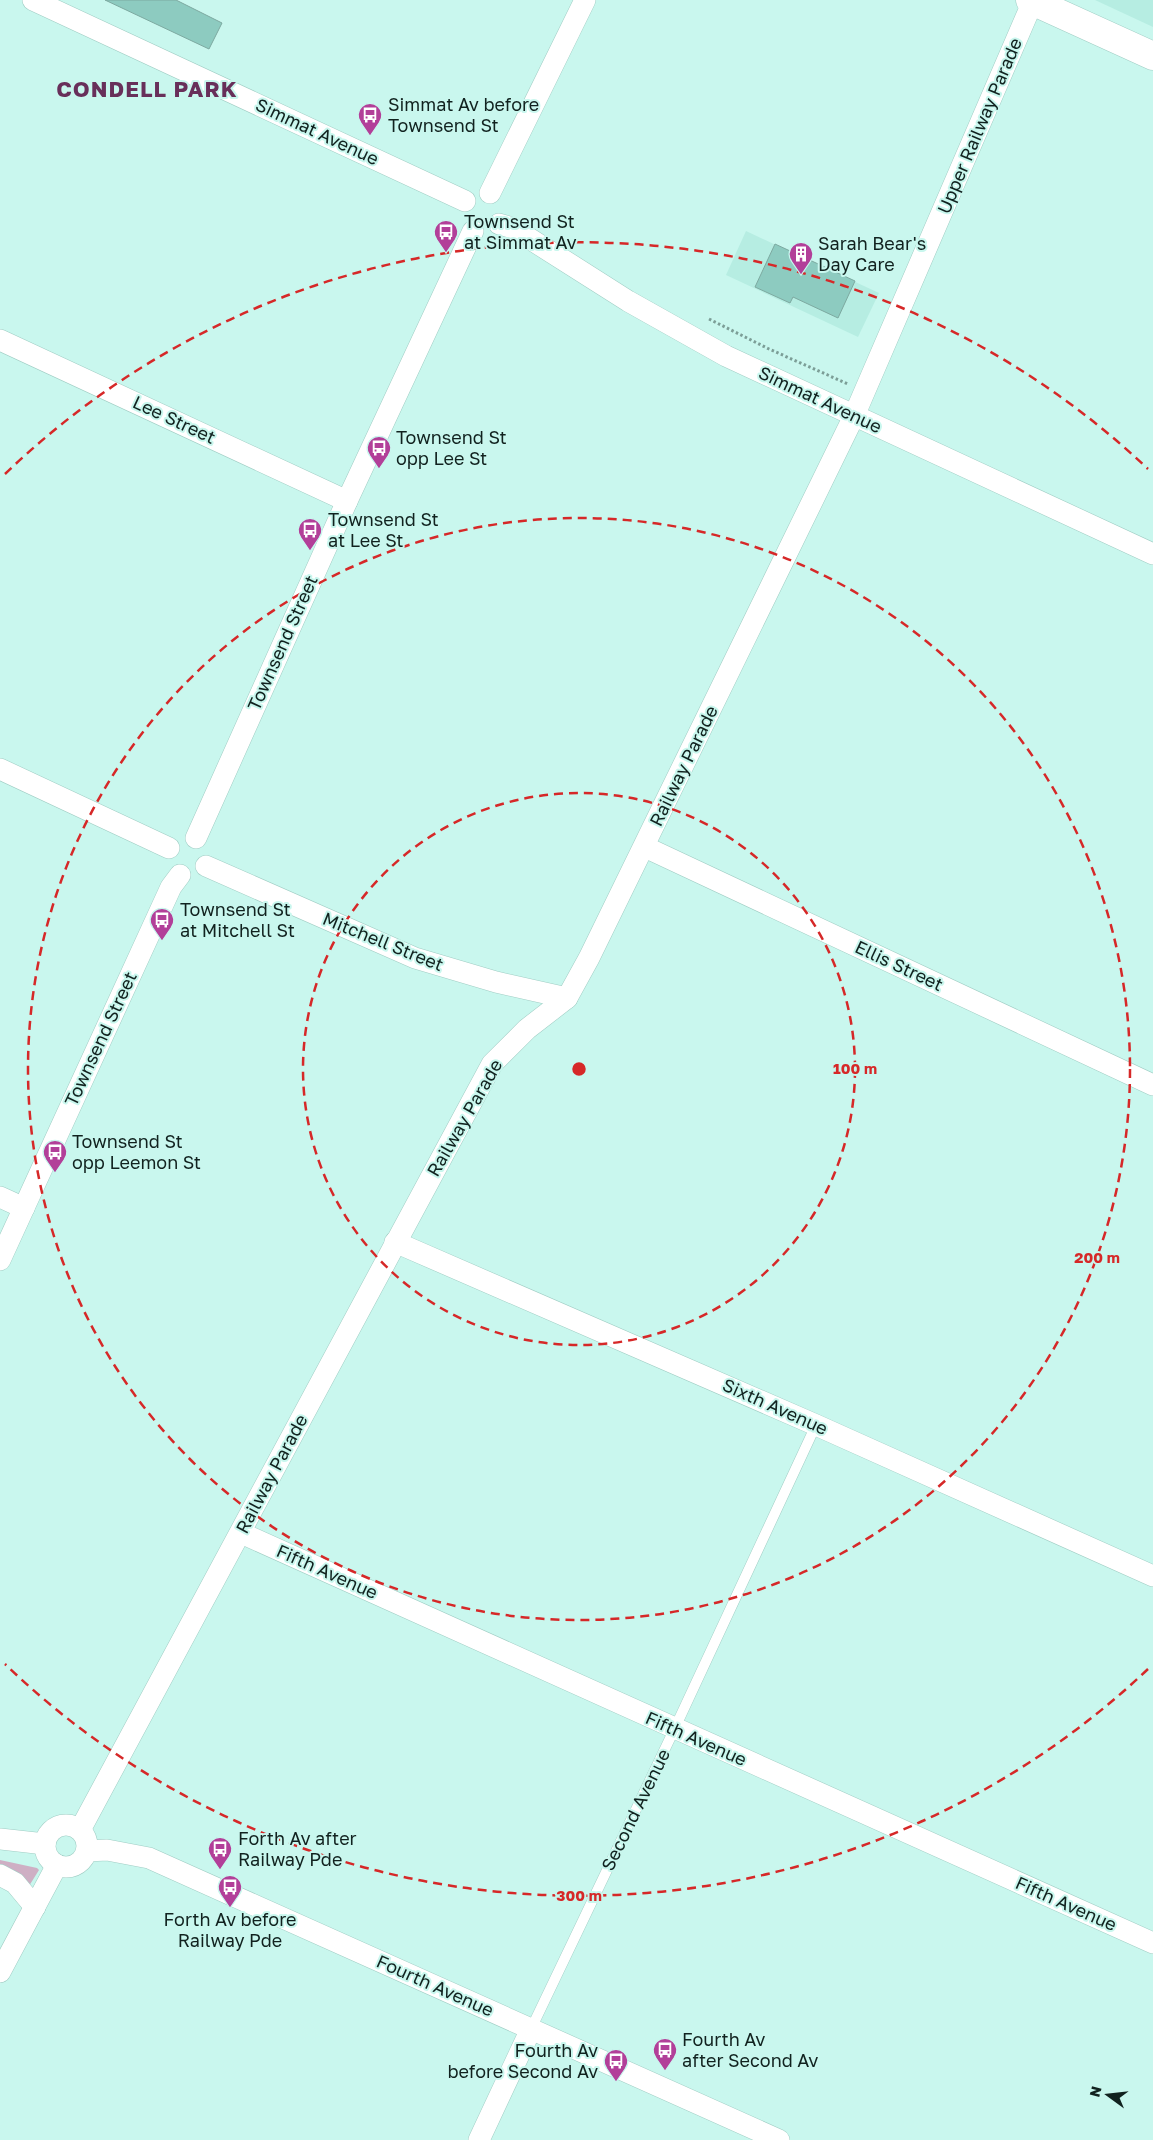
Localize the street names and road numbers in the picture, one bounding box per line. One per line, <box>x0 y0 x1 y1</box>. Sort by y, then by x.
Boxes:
street label: Upper Railway Parade <box>932 34 1026 217</box>
street label: Simmat Avenue <box>252 93 383 169</box>
street label: Simmat Avenue <box>755 361 886 437</box>
street label: Lee Street <box>130 390 219 448</box>
street label: Townsend Street <box>242 572 322 714</box>
street label: Railway Parade <box>644 702 722 830</box>
street label: Mitchell Street <box>320 907 447 975</box>
street label: Ellis Street <box>852 935 947 995</box>
street label: Townsend Street <box>59 968 141 1109</box>
street label: Railway Parade <box>422 1055 507 1180</box>
street label: Sixth Avenue <box>719 1373 831 1439</box>
street label: Railway Parade <box>231 1410 312 1537</box>
street label: Fifth Avenue <box>273 1539 381 1603</box>
street label: Fifth Avenue <box>642 1706 750 1770</box>
street label: Second Avenue <box>596 1745 674 1874</box>
street label: Fifth Avenue <box>1012 1871 1120 1935</box>
street label: Fourth Avenue <box>373 1949 497 2021</box>

